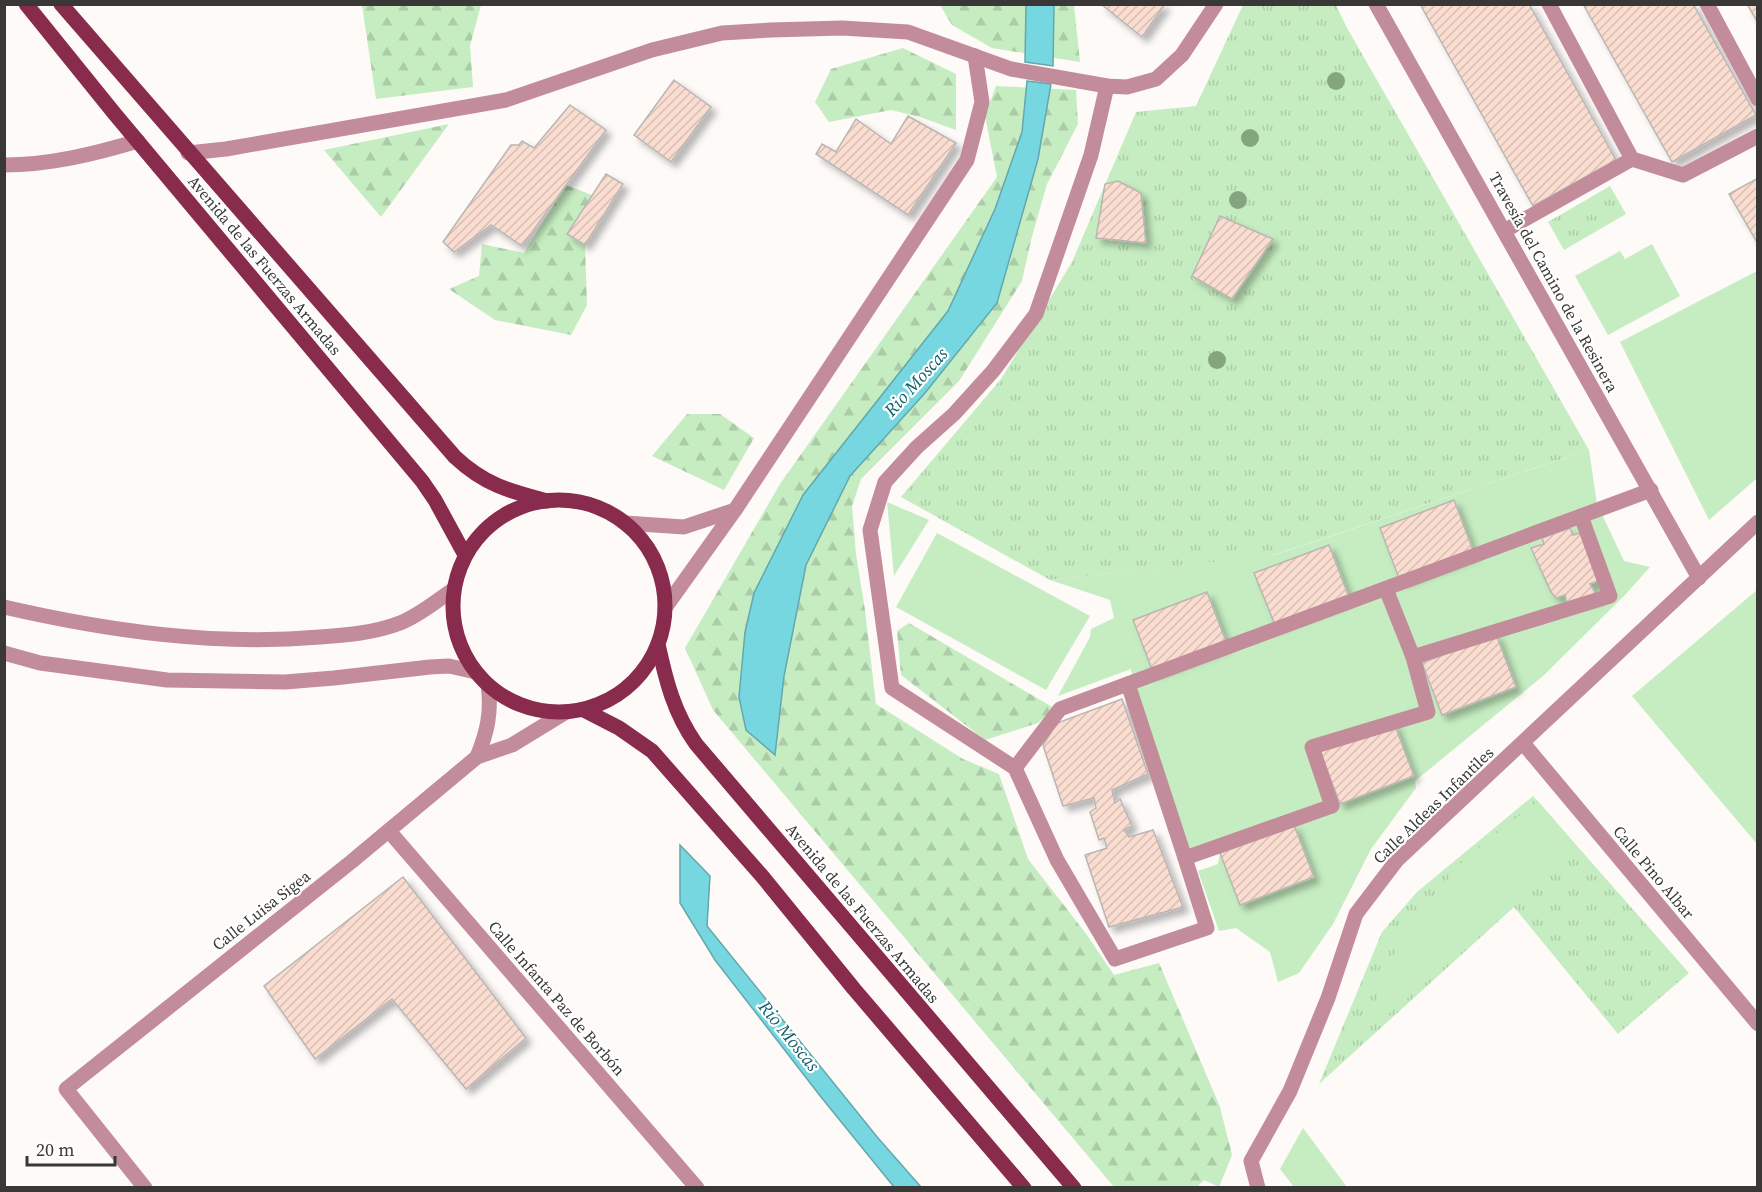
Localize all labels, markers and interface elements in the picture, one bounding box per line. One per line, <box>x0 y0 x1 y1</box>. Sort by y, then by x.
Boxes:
street label: Travesía del Camino de la Resinera <box>1484 168 1624 397</box>
street label: Avenida de las Fuerzas Armadas <box>183 170 347 360</box>
water label: Rio Moscas <box>877 342 954 422</box>
street label: Calle Aldeas Infantiles <box>1368 742 1498 868</box>
street label: Avenida de las Fuerzas Armadas <box>781 818 945 1008</box>
street label: Calle Pino Albar <box>1608 821 1700 924</box>
street label: Calle Luisa Sigea <box>207 864 315 955</box>
street label: Calle Infanta Paz de Borbón <box>484 916 631 1080</box>
water label: Rio Moscas <box>752 994 826 1077</box>
scale bar <box>27 1129 116 1167</box>
text: 20 m <box>36 1137 74 1162</box>

